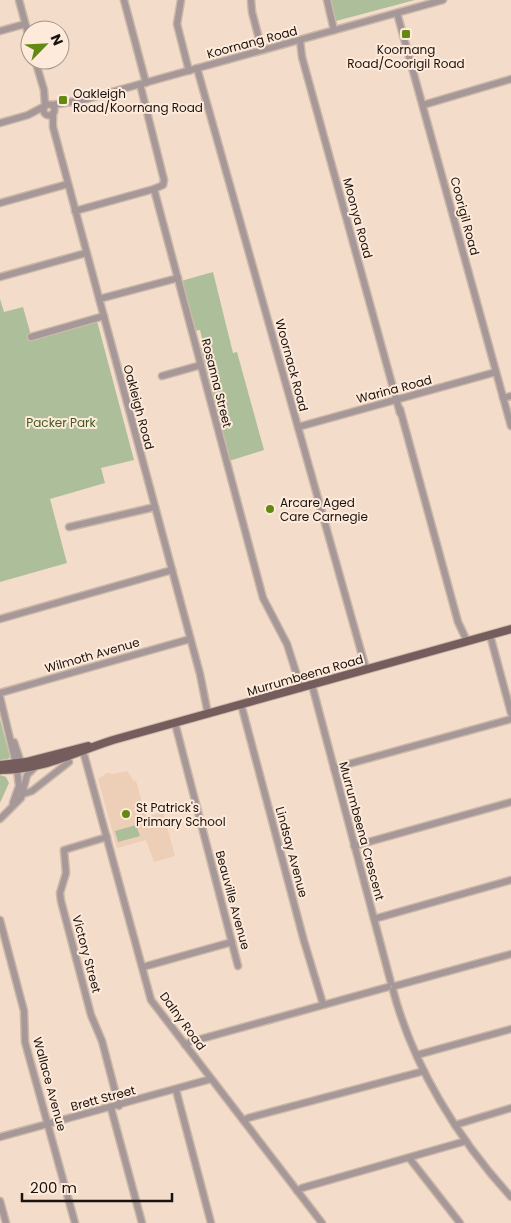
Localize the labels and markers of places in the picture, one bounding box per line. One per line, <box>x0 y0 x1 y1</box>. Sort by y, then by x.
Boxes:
marker: Koornang Road/Coorigil Road <box>400 28 412 40</box>
place label: Koornang Road/Coorigil Road <box>347 41 465 72</box>
place label: Oakleigh Road/Koornang Road <box>73 85 203 116</box>
marker: Oakleigh Road/Koornang Road <box>57 94 69 106</box>
place label: Arcare Aged Care Carnegie <box>280 494 368 525</box>
marker: Arcare Aged Care Carnegie <box>264 503 276 515</box>
place label: St Patrick's Primary School <box>136 799 226 830</box>
marker: St Patrick's Primary School <box>120 808 132 820</box>

